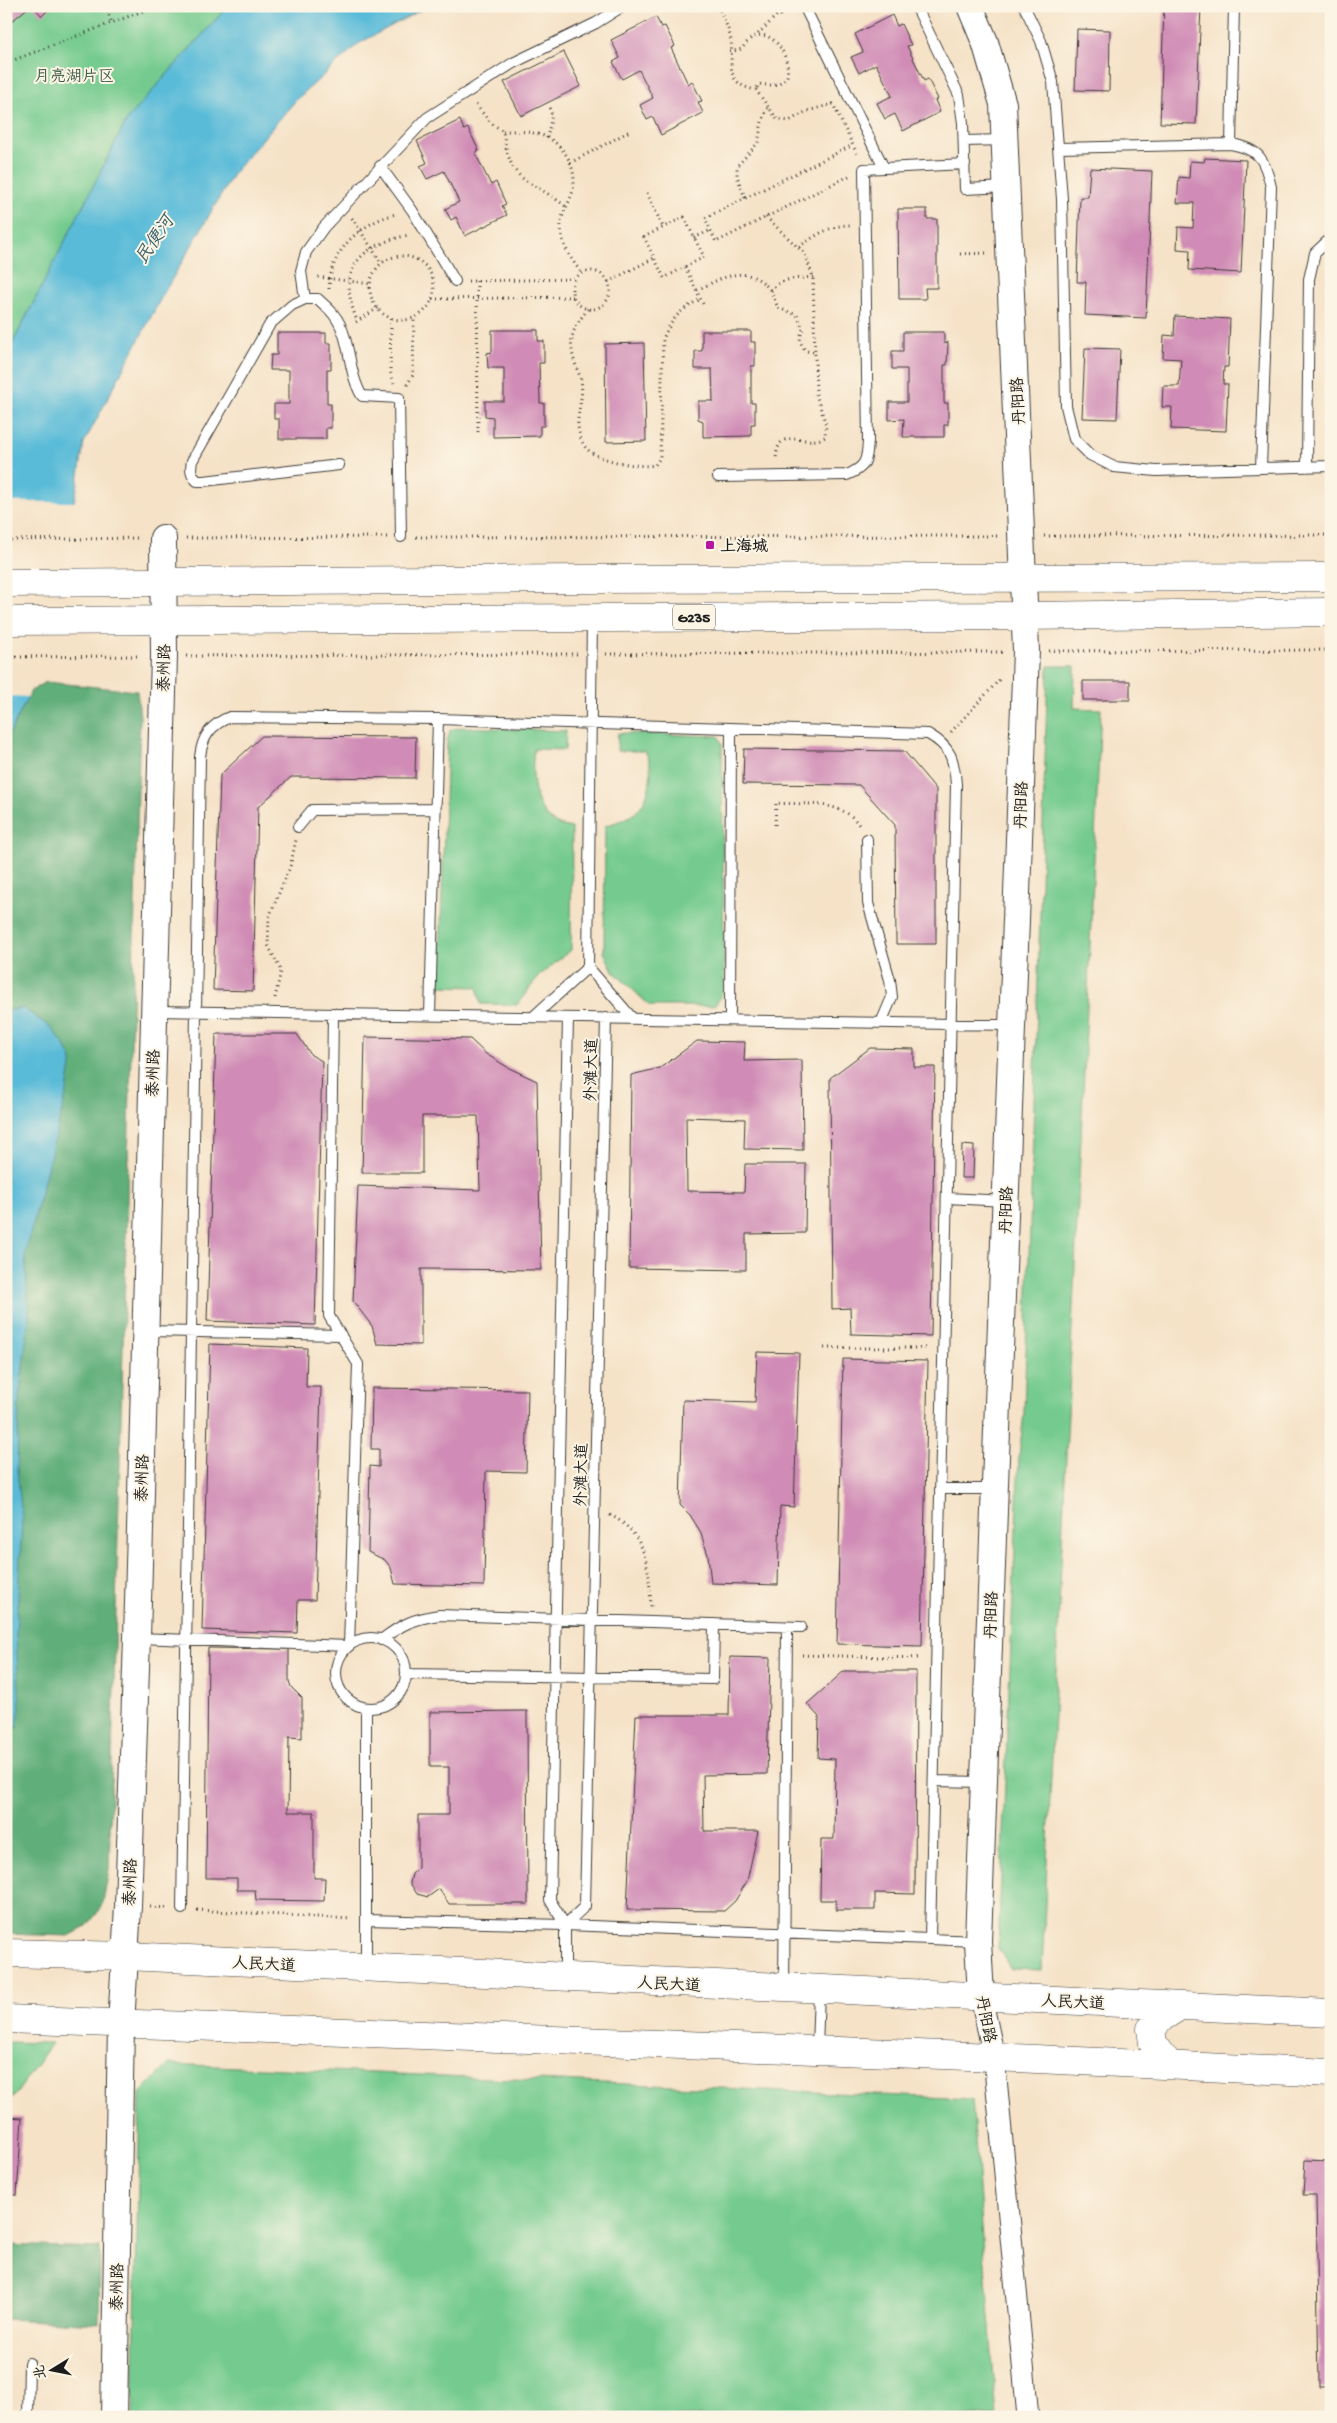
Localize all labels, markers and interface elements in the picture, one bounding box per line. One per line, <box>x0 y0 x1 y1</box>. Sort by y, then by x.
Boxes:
park label: 月亮湖片区 <box>34 67 114 88</box>
water label: 民便河 <box>131 209 182 269</box>
street label: 丹阳路 <box>1008 376 1031 425</box>
place label: 上海城 <box>720 537 768 558</box>
marker: 上海城 <box>704 539 716 551</box>
road number: G235 <box>673 604 715 630</box>
street label: 泰州路 <box>155 644 176 692</box>
street label: 丹阳路 <box>1011 781 1034 829</box>
street label: 外滩大道 <box>581 1038 604 1102</box>
street label: 泰州路 <box>143 1049 166 1097</box>
street label: 丹阳路 <box>996 1186 1019 1234</box>
street label: 外滩大道 <box>571 1443 594 1507</box>
street label: 泰州路 <box>132 1454 155 1502</box>
street label: 丹阳路 <box>981 1591 1004 1639</box>
street label: 泰州路 <box>120 1858 143 1906</box>
street label: 人民大道 <box>231 1954 296 1978</box>
street label: 人民大道 <box>636 1974 701 1998</box>
street label: 人民大道 <box>1040 1992 1105 2016</box>
street label: 丹阳路 <box>970 1994 999 2045</box>
street label: 泰州路 <box>108 2263 129 2311</box>
north arrow <box>28 2346 78 2396</box>
text: 北 <box>32 2363 51 2380</box>

